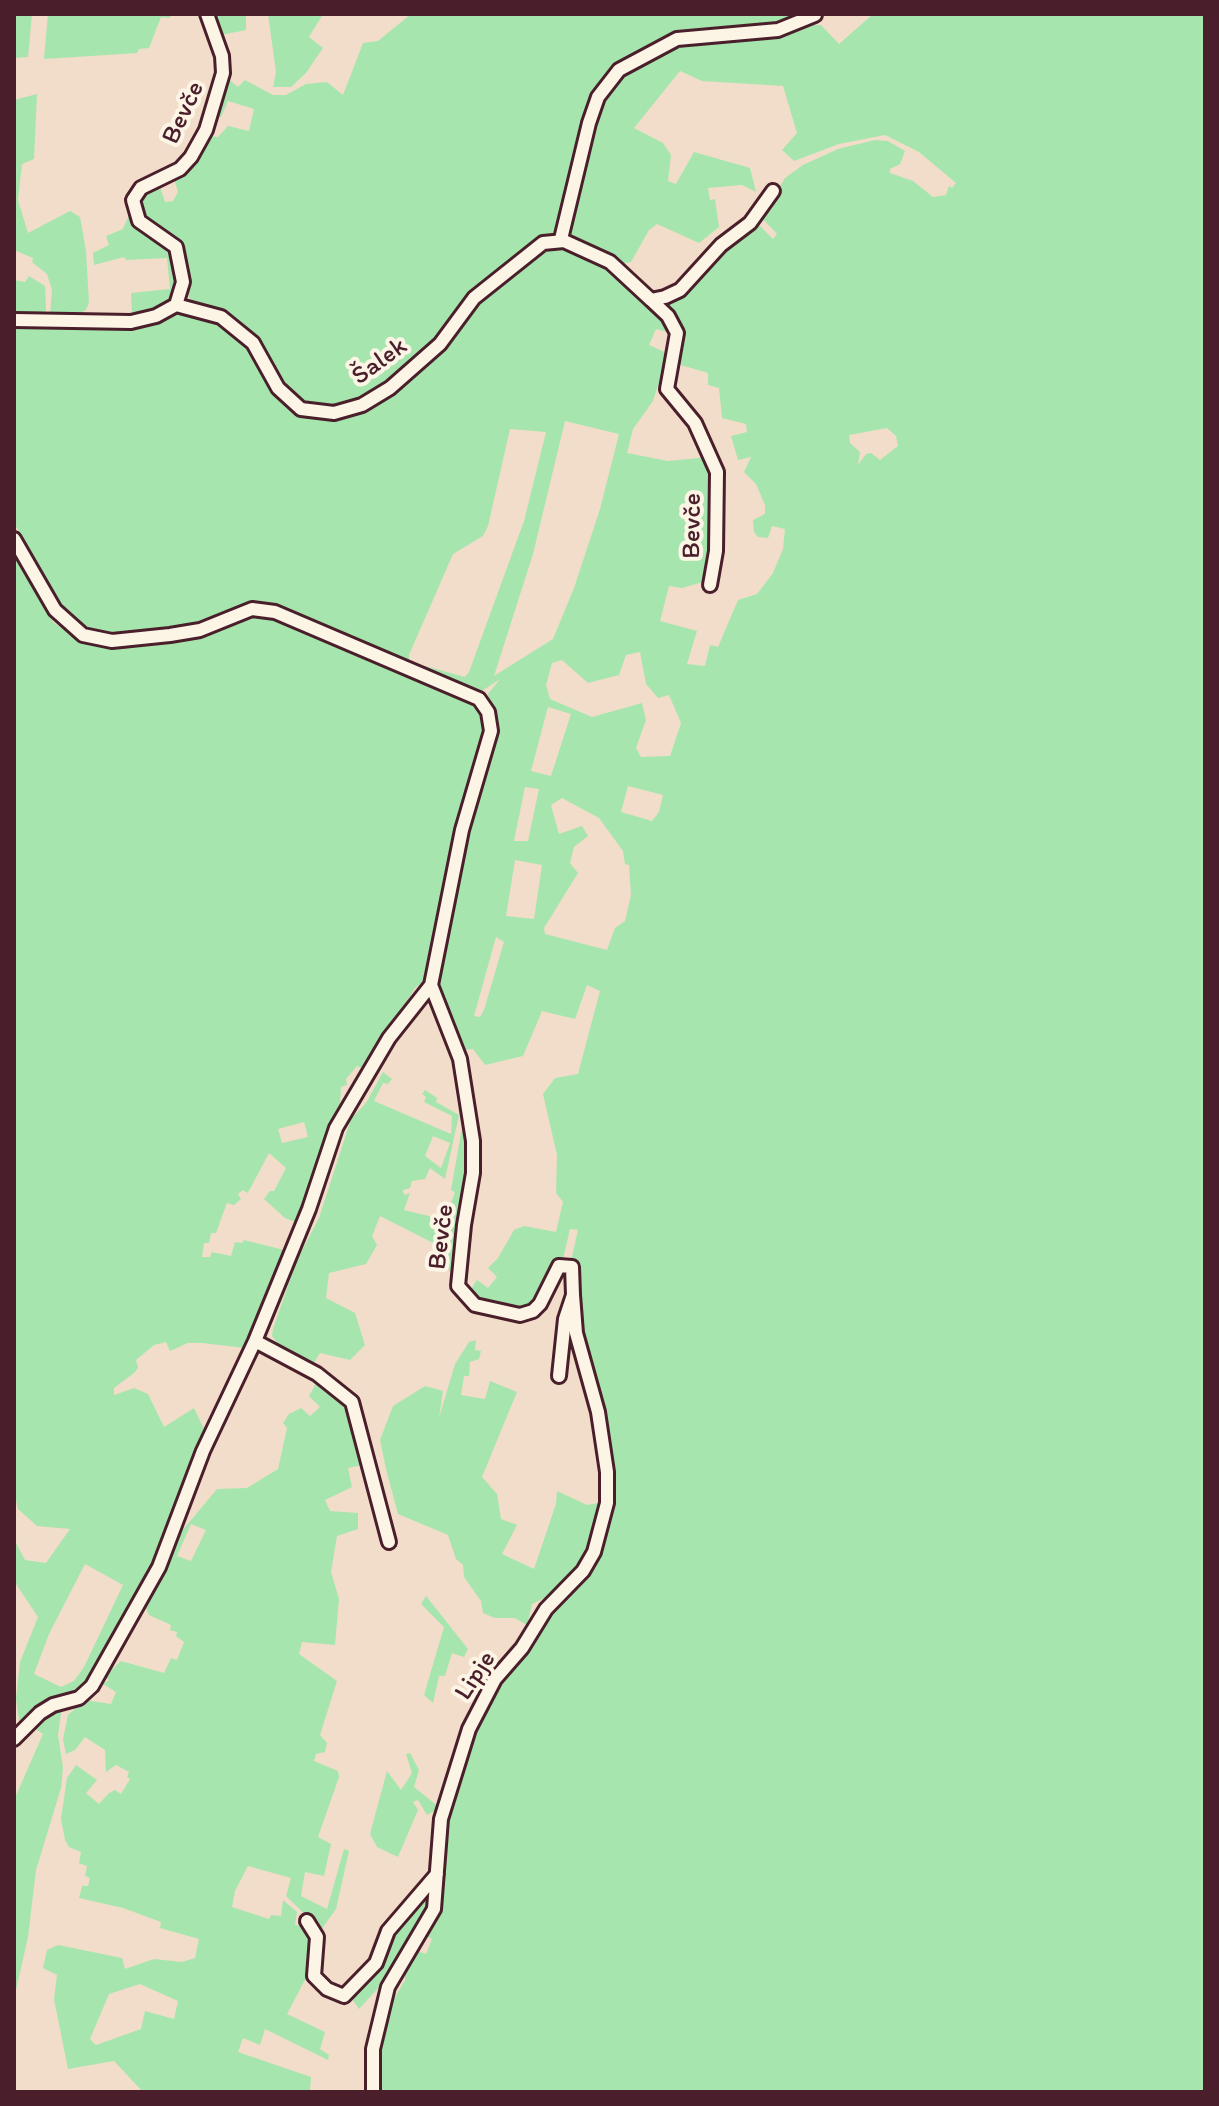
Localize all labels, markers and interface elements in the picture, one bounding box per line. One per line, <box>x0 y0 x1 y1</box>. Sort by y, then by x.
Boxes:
street label: Bevče <box>156 77 212 149</box>
street label: Šalek <box>346 331 414 393</box>
street label: Bevče <box>677 493 709 559</box>
street label: Bevče <box>423 1202 461 1272</box>
street label: Lipje <box>449 1646 503 1706</box>

